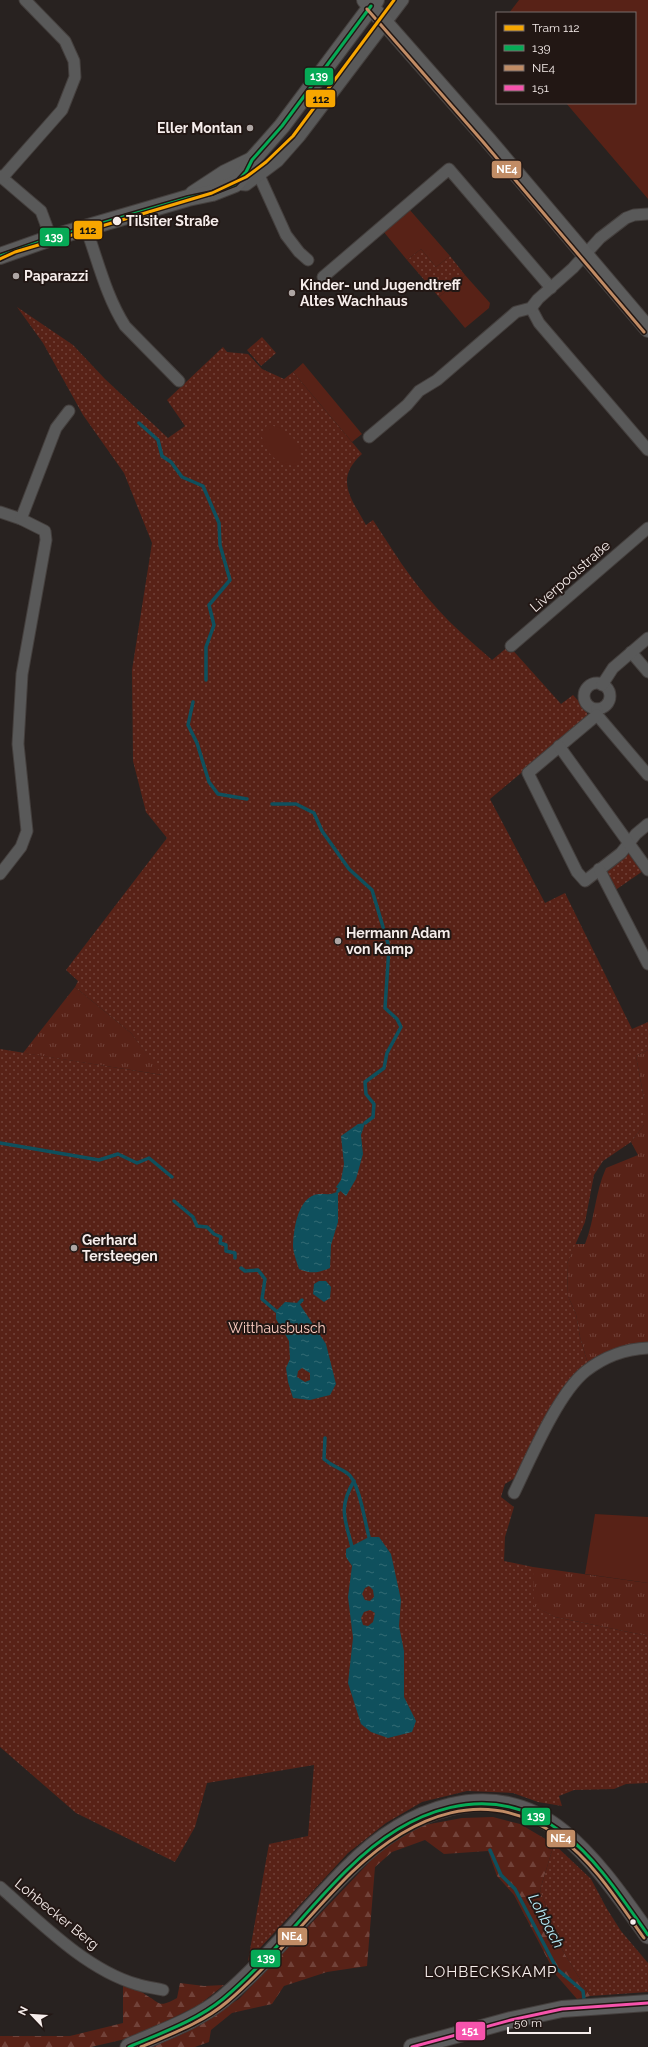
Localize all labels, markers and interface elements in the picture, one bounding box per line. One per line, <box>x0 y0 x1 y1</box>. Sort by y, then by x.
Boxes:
legend <box>496 12 636 104</box>
text: Tram 112 <box>532 21 580 35</box>
text: 139 <box>532 41 551 55</box>
text: NE4 <box>532 61 556 75</box>
line badge: 139 <box>304 67 334 86</box>
text: 139 <box>310 70 329 83</box>
text: 151 <box>532 81 549 95</box>
line badge: 112 <box>305 89 336 108</box>
text: 112 <box>312 93 330 106</box>
place label: Eller Montan <box>157 120 242 136</box>
marker: Eller Montan <box>245 123 255 133</box>
line badge: NE4 <box>491 160 522 179</box>
text: NE4 <box>496 163 518 176</box>
place label: Tilsiter Straße <box>126 213 219 229</box>
marker: Tilsiter Straße <box>111 215 123 227</box>
line badge: 112 <box>73 220 103 240</box>
text: 112 <box>79 224 97 237</box>
line badge: 139 <box>39 227 70 247</box>
text: 139 <box>45 231 64 244</box>
place label: Paparazzi <box>24 268 88 284</box>
marker: Paparazzi <box>11 271 21 281</box>
place label: Kinder- und Jugendtreff Altes Wachhaus <box>300 277 461 309</box>
marker: Kinder- und Jugendtreff Altes Wachhaus <box>287 288 297 298</box>
street label: Liverpoolstraße <box>527 537 613 615</box>
place label: Hermann Adam von Kamp <box>346 925 450 957</box>
marker: Hermann Adam von Kamp <box>333 936 343 946</box>
place label: Gerhard Tersteegen <box>82 1232 158 1264</box>
marker: Gerhard Tersteegen <box>69 1243 79 1253</box>
park label: Witthausbusch <box>228 1320 326 1336</box>
line badge: 139 <box>521 1807 551 1826</box>
text: 139 <box>527 1810 546 1823</box>
line badge: NE4 <box>546 1829 576 1848</box>
text: NE4 <box>550 1832 572 1845</box>
street label: Lohbecker Berg <box>12 1875 102 1953</box>
water label: Lohbach <box>524 1891 568 1951</box>
unlabelled marker <box>628 1917 638 1927</box>
line badge: NE4 <box>277 1927 308 1946</box>
text: NE4 <box>281 1930 303 1943</box>
line badge: 139 <box>250 1949 281 1968</box>
text: 139 <box>257 1952 276 1965</box>
district label: LOHBECKSKAMP <box>425 1963 557 1981</box>
north arrow <box>12 1995 52 2035</box>
text: N <box>16 2004 31 2018</box>
scale bar <box>508 2009 590 2035</box>
text: 50 m <box>514 2016 542 2030</box>
line badge: 151 <box>455 2021 486 2041</box>
text: 151 <box>462 2025 479 2038</box>

